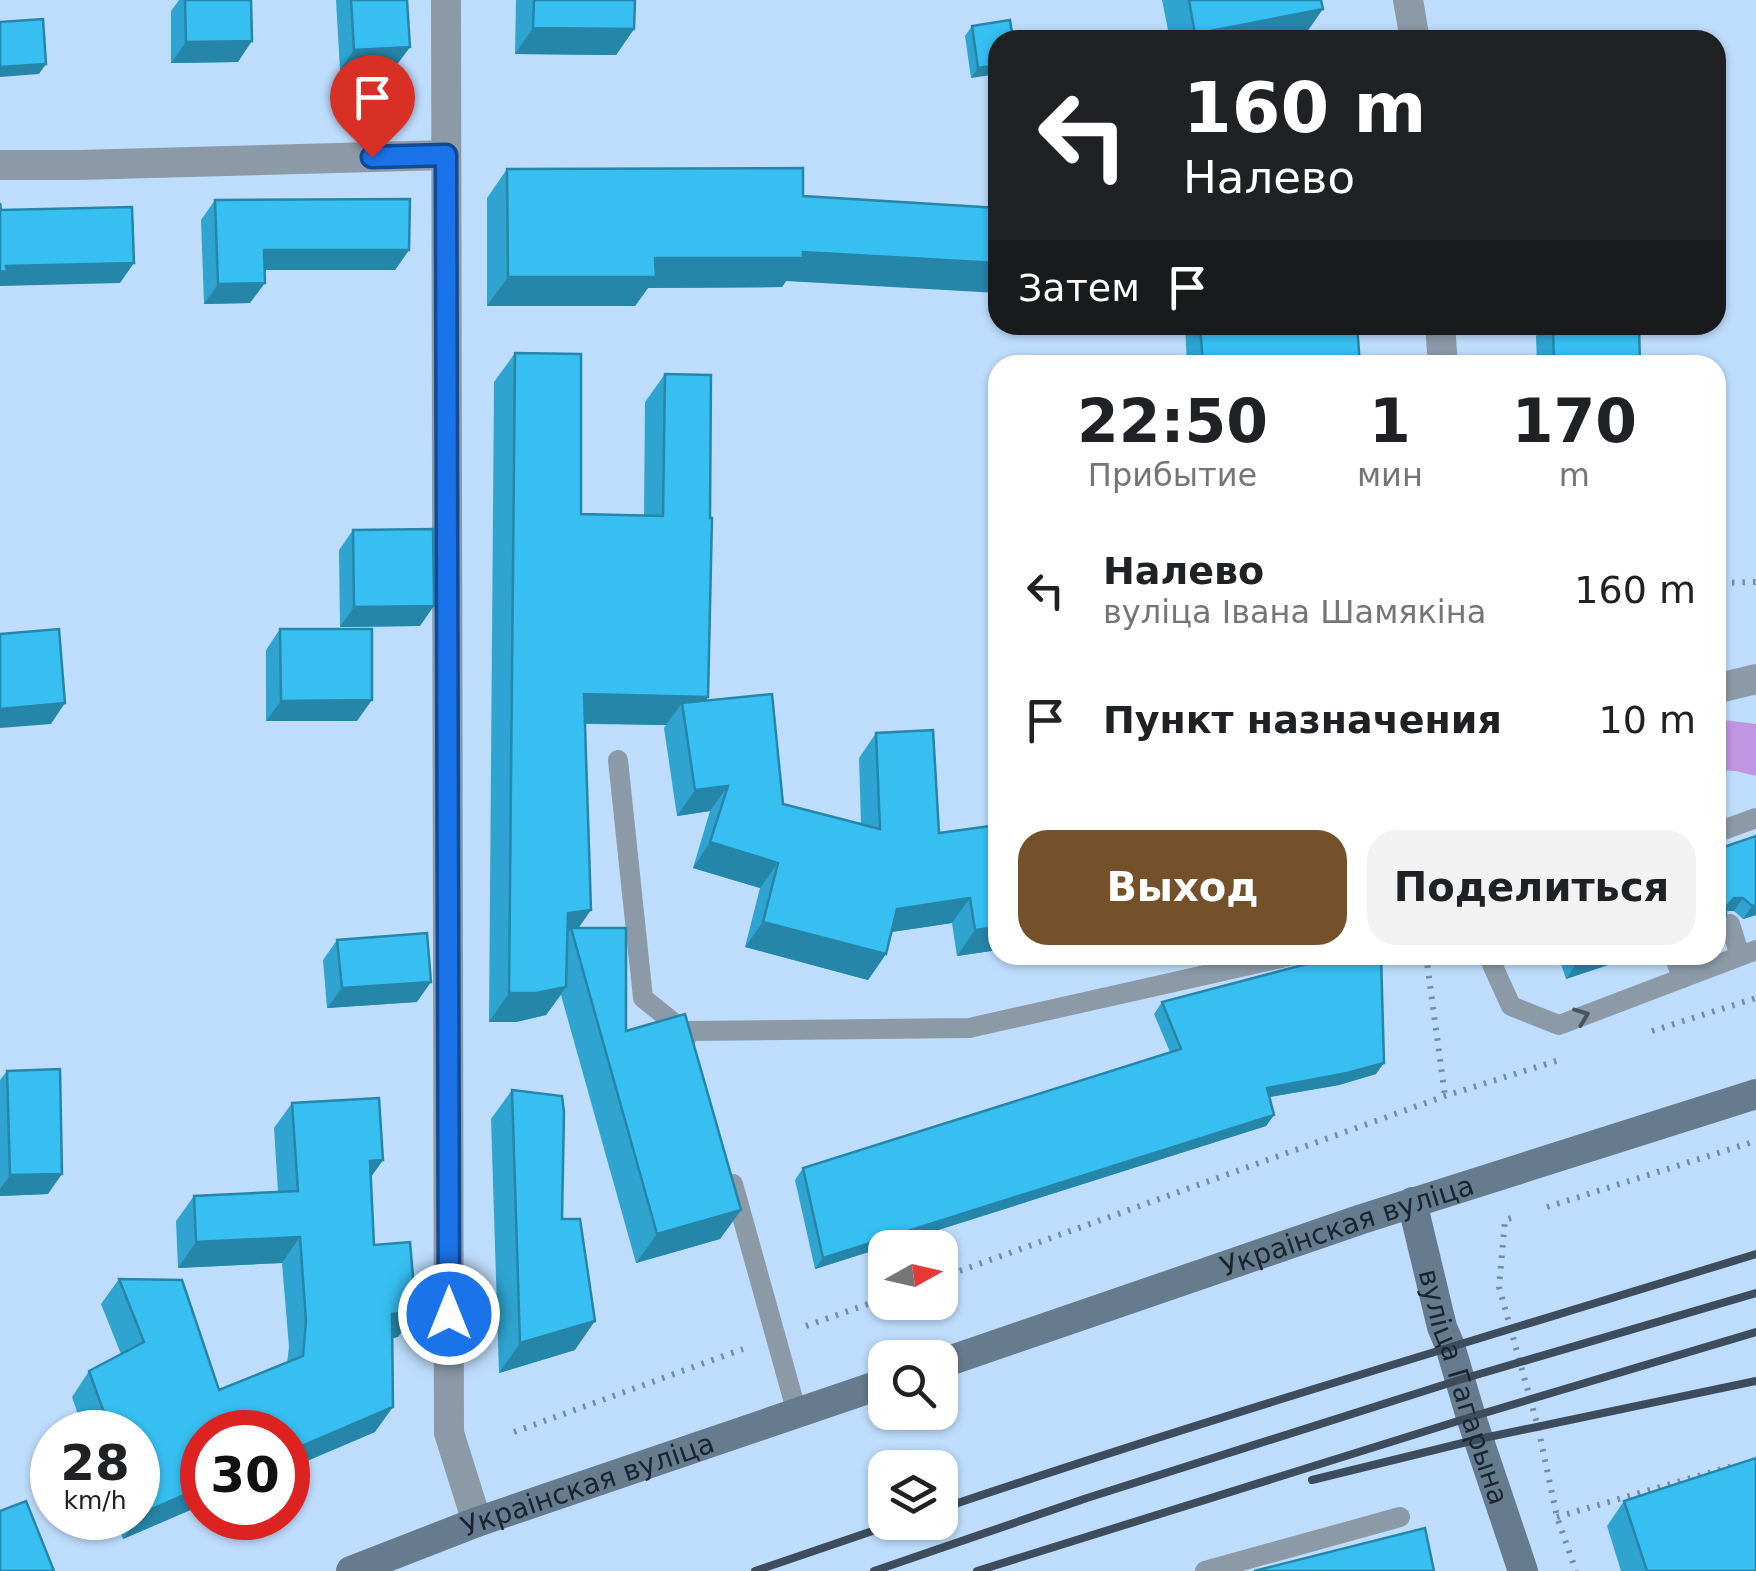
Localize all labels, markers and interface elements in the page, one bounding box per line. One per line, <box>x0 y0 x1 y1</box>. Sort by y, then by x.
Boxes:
pin <box>330 55 415 158</box>
text: 160 m <box>1183 67 1426 149</box>
icon: arrive <box>345 70 400 125</box>
icon: left <box>1018 70 1148 200</box>
text: Налево <box>1183 151 1355 204</box>
icon: arrive <box>1160 260 1215 315</box>
text: Затем <box>1018 266 1140 310</box>
text: 22:50 <box>1077 386 1268 456</box>
text: 1 <box>1369 386 1411 456</box>
text: 170 <box>1512 386 1637 456</box>
text: Прибытие <box>1088 456 1257 494</box>
text: мин <box>1357 456 1423 494</box>
text: m <box>1559 456 1590 494</box>
text: Налево <box>1103 549 1264 593</box>
icon: left <box>1018 563 1073 618</box>
text: 160 m <box>1574 568 1696 612</box>
text: вуліца Івана Шамякіна <box>1103 593 1486 631</box>
icon: arrive <box>1018 693 1073 748</box>
text: Пункт назначения <box>1103 698 1502 742</box>
text: 10 m <box>1599 698 1696 742</box>
button: Выход <box>1018 830 1347 945</box>
button: Поделиться <box>1367 830 1696 945</box>
one-way arrow <box>1573 1007 1590 1028</box>
street label: Украінская вуліца <box>1216 1168 1478 1283</box>
north arrow <box>868 1230 958 1320</box>
map controls <box>868 1230 958 1540</box>
position arrow <box>397 1262 501 1366</box>
street label: вуліца Гагарына <box>1412 1266 1516 1509</box>
button: search <box>868 1340 958 1430</box>
speed limit sign: 30 <box>180 1410 310 1540</box>
street label: Украінская вуліца <box>456 1426 718 1543</box>
text: 28 <box>60 1434 130 1492</box>
button: layers <box>868 1450 958 1540</box>
text: km/h <box>63 1486 127 1515</box>

